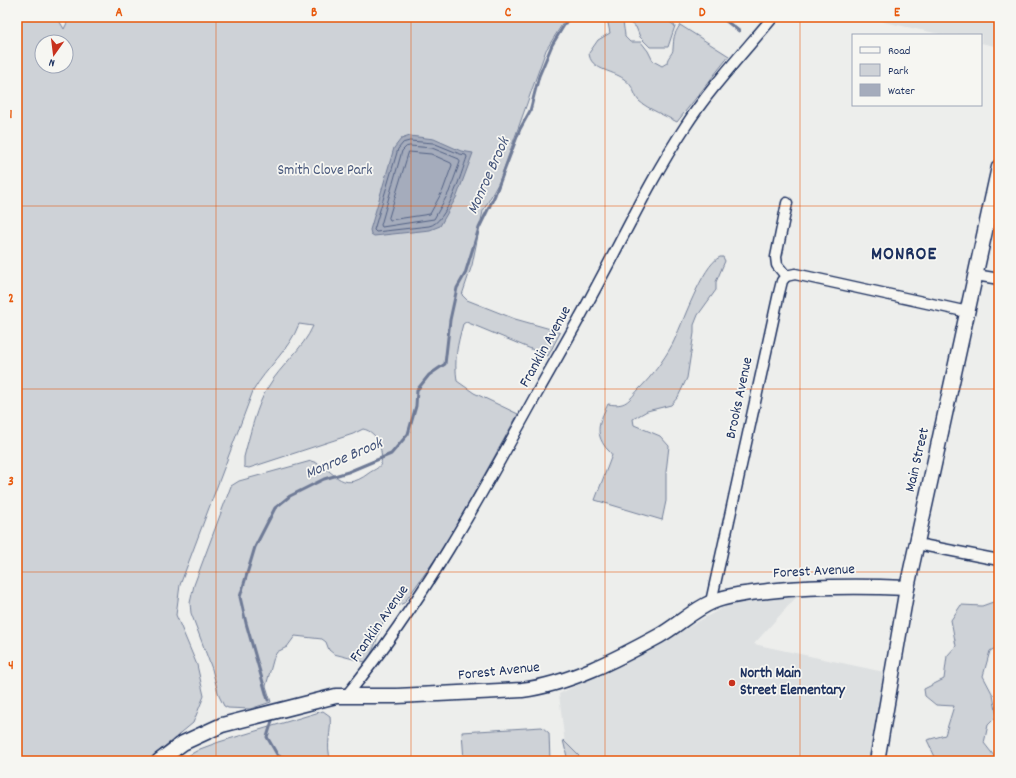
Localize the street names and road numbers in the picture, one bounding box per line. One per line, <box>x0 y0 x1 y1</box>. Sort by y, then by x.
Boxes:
street label: Franklin Avenue <box>515 302 578 392</box>
street label: Brooks Avenue <box>721 355 759 441</box>
street label: Main Street <box>900 425 936 494</box>
street label: Forest Avenue <box>773 559 856 585</box>
street label: Franklin Avenue <box>345 580 415 667</box>
street label: Forest Avenue <box>457 657 541 687</box>

